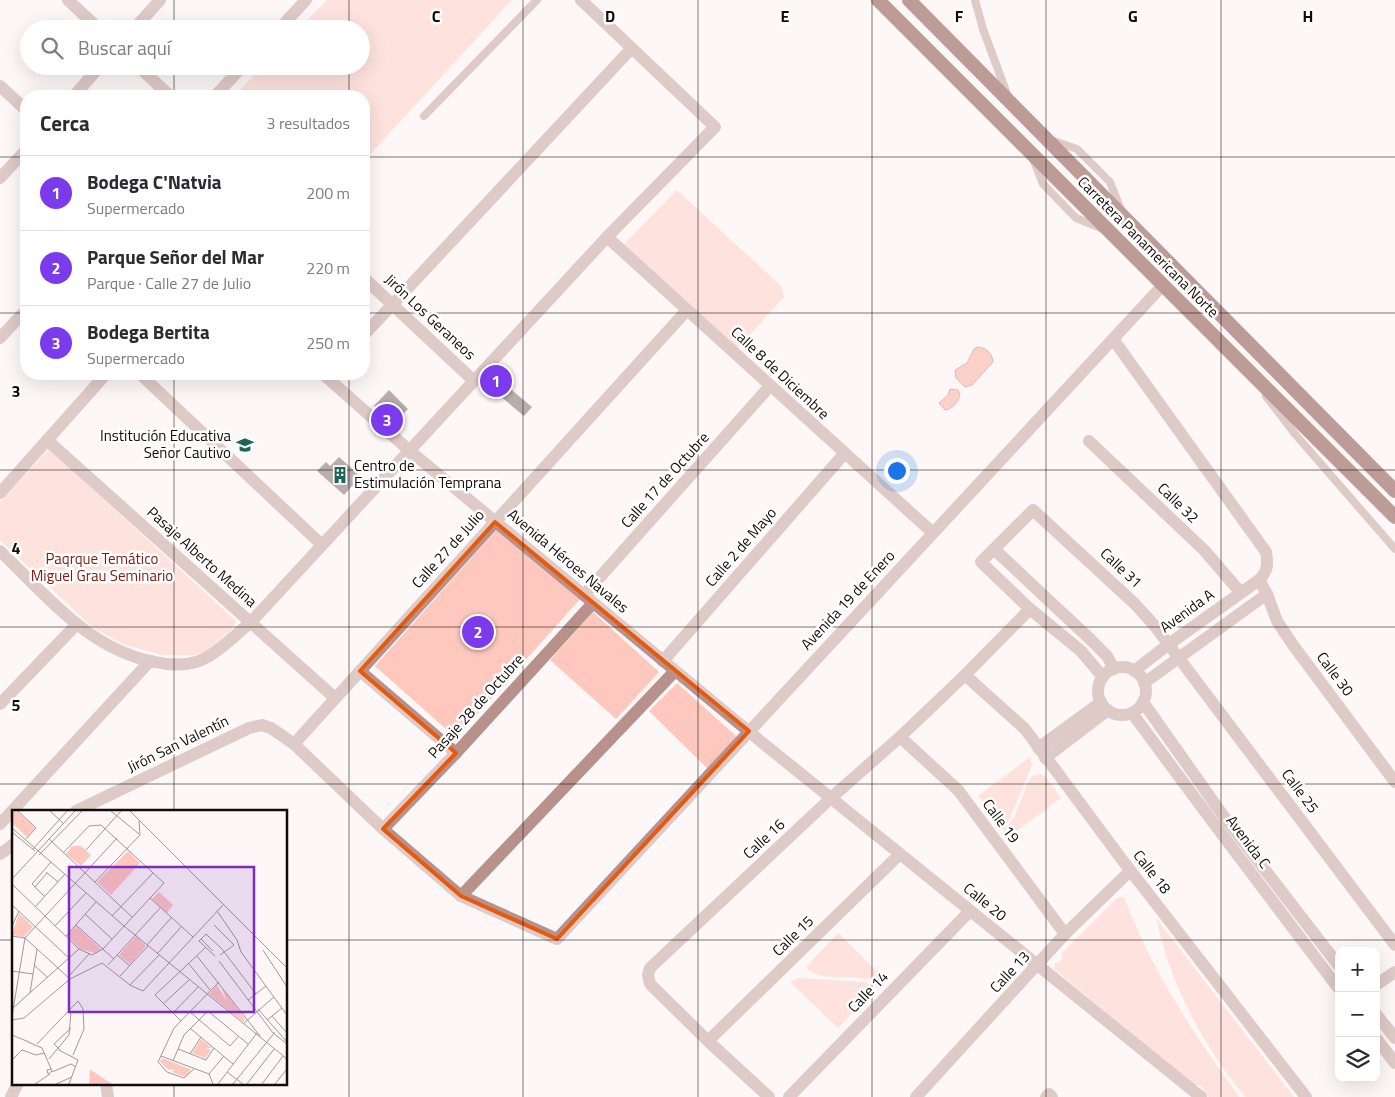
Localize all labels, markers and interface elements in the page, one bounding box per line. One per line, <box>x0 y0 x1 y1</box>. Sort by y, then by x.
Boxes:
text: C <box>432 4 441 28</box>
text: D <box>605 4 615 28</box>
text: E <box>781 4 790 28</box>
text: F <box>955 4 964 28</box>
text: G <box>1128 4 1138 28</box>
text: H <box>1303 4 1313 28</box>
search box <box>20 20 370 75</box>
text: Buscar aquí <box>78 33 171 62</box>
icon: search <box>38 34 66 62</box>
text: Cerca <box>40 107 90 139</box>
text: 3 resultados <box>266 111 350 135</box>
text: Bodega C'Natvia <box>87 167 222 196</box>
street label: Carretera Panamericana Norte <box>1072 171 1224 323</box>
text: 1 <box>52 181 60 205</box>
text: 200 m <box>306 181 350 205</box>
text: Supermercado <box>87 196 185 220</box>
text: Parque Señor del Mar <box>87 242 264 271</box>
text: 2 <box>52 256 60 280</box>
text: 220 m <box>306 256 350 280</box>
street label: Jirón Los Geraneos <box>380 268 481 365</box>
text: Parque · Calle 27 de Julio <box>87 271 251 295</box>
text: Bodega Bertita <box>87 317 210 346</box>
street label: Calle 8 de Diciembre <box>726 321 835 424</box>
text: 3 <box>52 331 60 355</box>
text: 250 m <box>306 331 350 355</box>
text: Supermercado <box>87 346 185 370</box>
pin: 1 <box>480 362 512 400</box>
text: 3 <box>12 379 20 403</box>
pin: 3 <box>371 401 403 439</box>
place label: Institución Educativa Señor Cautivo <box>100 424 231 464</box>
street label: Calle 17 de Octubre <box>615 426 714 533</box>
school or university icon: Institución Educativa Señor Cautivo <box>235 435 255 455</box>
place label: Centro de Estimulación Temprana <box>354 454 502 494</box>
your location <box>884 458 910 484</box>
building icon: Centro de Estimulación Temprana <box>330 465 350 485</box>
street label: Calle 32 <box>1152 477 1204 528</box>
street label: Pasaje Alberto Medina <box>142 501 263 613</box>
street label: Calle 2 de Mayo <box>699 502 782 592</box>
street label: Avenida Héroes Navales <box>503 503 634 618</box>
street label: Calle 27 de Julio <box>406 504 489 593</box>
text: 4 <box>12 536 21 560</box>
street label: Calle 31 <box>1095 542 1148 593</box>
street label: Avenida 19 de Enero <box>795 545 900 655</box>
park label: Paqrque Temático Miguel Grau Seminario <box>31 547 173 587</box>
street label: Avenida A <box>1155 583 1219 638</box>
pin: 2 <box>462 613 494 651</box>
street label: Calle 30 <box>1311 647 1360 701</box>
street label: Pasaje 28 de Octubre <box>422 648 529 763</box>
text: 5 <box>12 693 21 717</box>
street label: Jirón San Valentín <box>123 709 232 778</box>
street label: Calle 25 <box>1276 764 1325 818</box>
street label: Calle 19 <box>977 794 1026 848</box>
inset map <box>12 810 288 1084</box>
street label: Avenida C <box>1221 810 1276 873</box>
street label: Calle 16 <box>737 813 790 864</box>
street label: Calle 18 <box>1128 845 1177 899</box>
street label: Calle 20 <box>959 877 1012 926</box>
street label: Calle 15 <box>767 910 819 961</box>
street label: Calle 13 <box>984 945 1035 998</box>
map controls <box>1335 947 1380 1082</box>
button: + <box>1335 947 1380 992</box>
street label: Calle 14 <box>842 966 893 1018</box>
button: − <box>1335 992 1380 1037</box>
button: layers <box>1335 1037 1380 1082</box>

